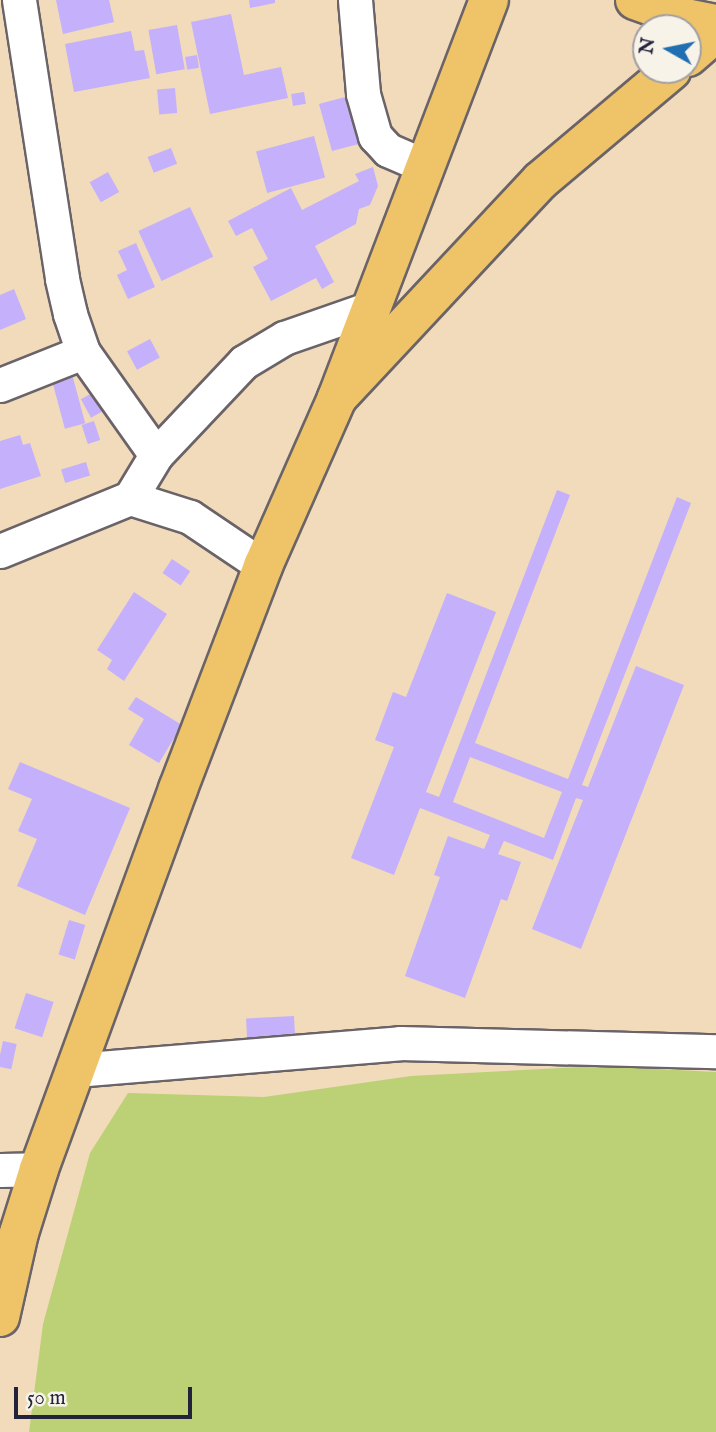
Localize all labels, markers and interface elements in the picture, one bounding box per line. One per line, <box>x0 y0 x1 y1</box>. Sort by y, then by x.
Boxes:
north arrow <box>632 14 702 84</box>
text: N <box>635 36 661 56</box>
scale bar <box>18 1372 196 1416</box>
text: 50 m <box>27 1385 66 1412</box>

